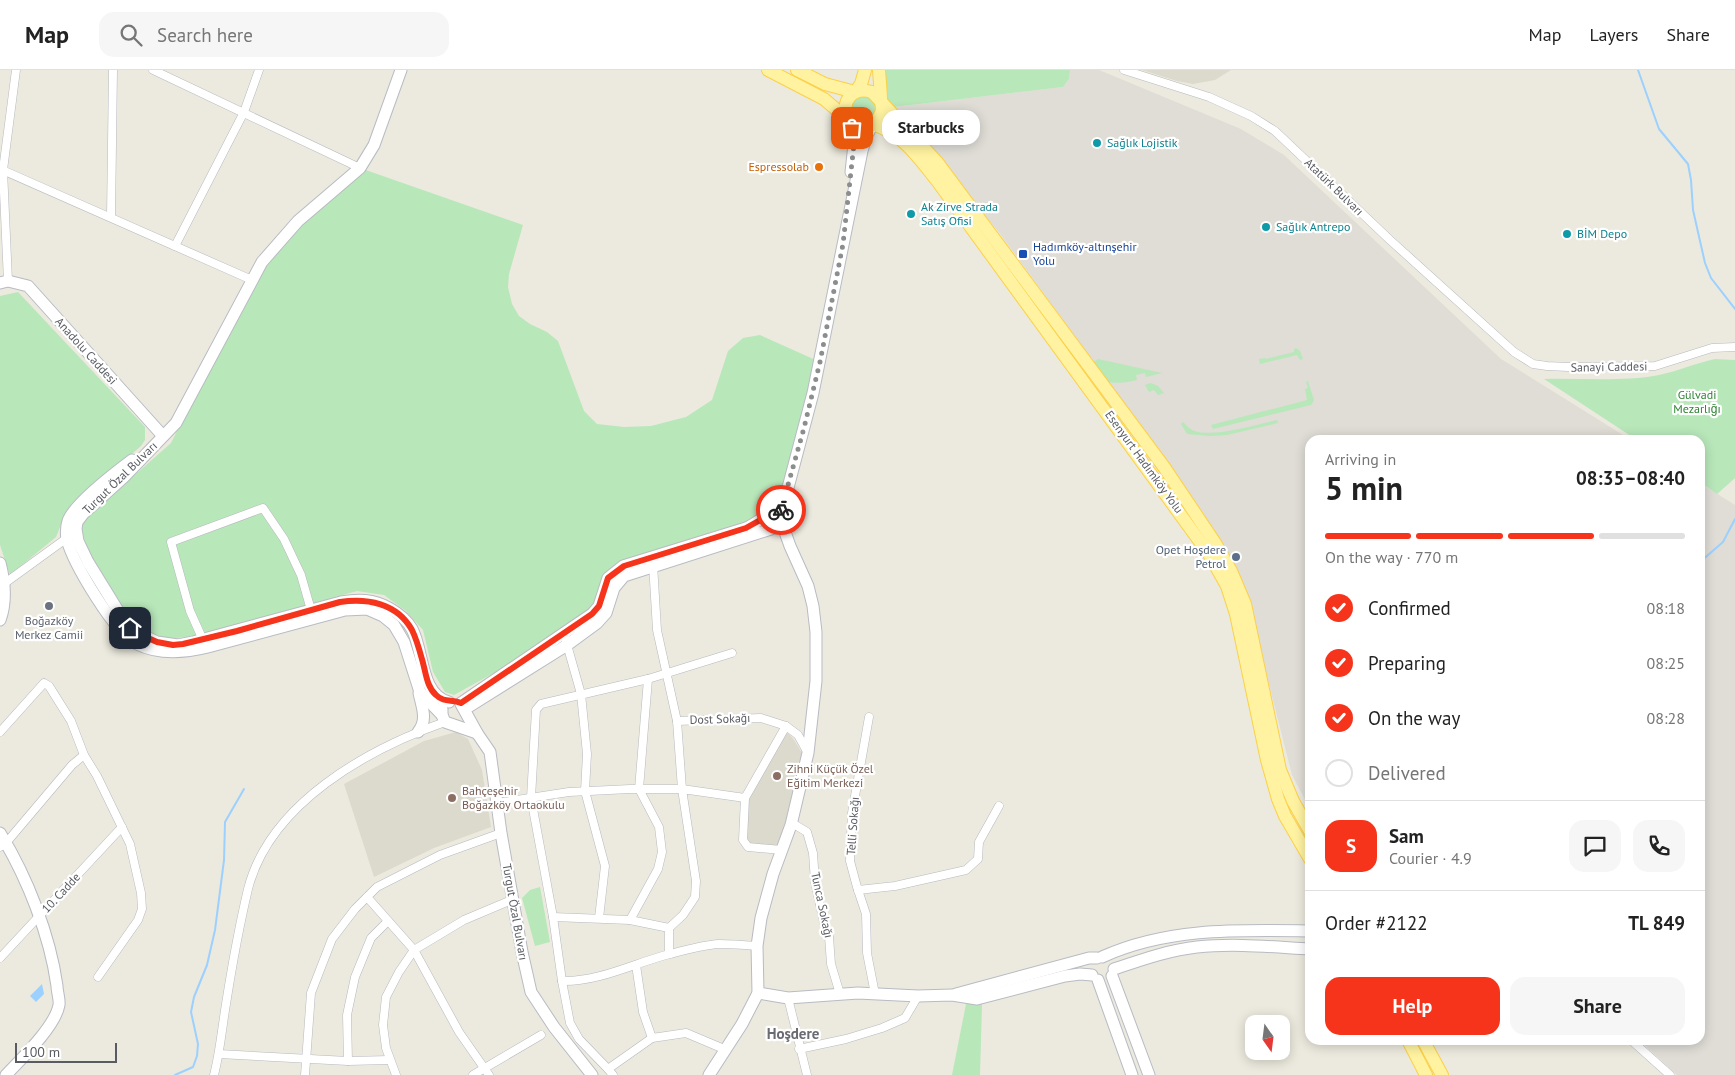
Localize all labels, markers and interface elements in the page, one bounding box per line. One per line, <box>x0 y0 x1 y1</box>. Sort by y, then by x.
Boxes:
search box <box>99 12 449 57</box>
text: Map <box>25 19 69 50</box>
icon: search <box>117 21 145 49</box>
text: Search here <box>157 23 253 47</box>
text: Map <box>1529 23 1561 46</box>
text: Layers <box>1589 23 1638 46</box>
text: Share <box>1666 23 1710 46</box>
pin <box>831 107 873 149</box>
callout: Starbucks <box>882 110 980 146</box>
icon: bag <box>838 114 866 142</box>
text: Starbucks <box>898 117 964 137</box>
place label: Sağlık Lojistik <box>1107 135 1178 150</box>
marker: Sağlık Lojistik <box>1091 137 1103 149</box>
street label: Atatürk Bulvarı <box>1302 155 1367 218</box>
place label: Espressolab <box>748 159 809 174</box>
marker: Espressolab <box>813 161 825 173</box>
place label: Ak Zirve Strada Satış Ofisi <box>921 199 998 228</box>
marker: Ak Zirve Strada Satış Ofisi <box>905 208 917 220</box>
place label: Sağlık Antrepo <box>1276 219 1350 234</box>
marker: Sağlık Antrepo <box>1260 221 1272 233</box>
place label: BİM Depo <box>1577 226 1627 241</box>
marker: BİM Depo <box>1561 228 1573 240</box>
place label: Hadımköy-altınşehir Yolu <box>1033 239 1137 268</box>
marker: Hadımköy-altınşehir Yolu <box>1017 248 1029 260</box>
street label: Anadolu Caddesi <box>52 314 121 387</box>
street label: Sanayi Caddesi <box>1570 358 1647 375</box>
park label: Gülvadi Mezarlıḡı <box>1673 387 1721 416</box>
street label: Esenyurt Hadımköy Yolu <box>1102 407 1187 516</box>
street label: Turgut Özal Bulvarı <box>79 438 160 517</box>
text: Arriving in <box>1325 449 1396 469</box>
text: 08:35–08:40 <box>1576 466 1685 490</box>
text: 5 min <box>1325 467 1403 509</box>
courier <box>756 485 806 535</box>
icon: bike <box>767 496 795 524</box>
place label: Opet Hoşdere Petrol <box>1156 542 1226 571</box>
text: On the way · 770 m <box>1325 547 1458 567</box>
marker: Opet Hoşdere Petrol <box>1230 551 1242 563</box>
icon: check <box>1325 594 1353 622</box>
text: Confirmed <box>1368 596 1451 620</box>
text: 08:18 <box>1647 598 1685 618</box>
marker: Boğazköy Merkez Camii <box>43 600 55 612</box>
pin <box>109 607 151 649</box>
place label: Boğazköy Merkez Camii <box>15 613 83 642</box>
icon: home <box>116 614 144 642</box>
icon: check <box>1325 649 1353 677</box>
text: Preparing <box>1368 651 1446 675</box>
text: 08:25 <box>1647 653 1685 673</box>
icon: check <box>1325 704 1353 732</box>
text: On the way <box>1368 706 1460 730</box>
text: 08:28 <box>1647 708 1685 728</box>
street label: Dost Sokağı <box>689 710 751 727</box>
place label: Zihni Küçük Özel Eğitim Merkezi <box>787 761 874 790</box>
text: Delivered <box>1368 761 1446 785</box>
marker: Zihni Küçük Özel Eğitim Merkezi <box>771 770 783 782</box>
place label: Bahçeşehir Boğazköy Ortaokulu <box>462 783 565 812</box>
marker: Bahçeşehir Boğazköy Ortaokulu <box>446 792 458 804</box>
street label: Telli Sokağı <box>843 796 862 856</box>
button: chat <box>1569 820 1621 872</box>
button: phone <box>1633 820 1685 872</box>
text: Sam <box>1389 824 1424 848</box>
text: S <box>1346 834 1356 858</box>
text: Courier · 4.9 <box>1389 848 1472 868</box>
street label: Turgut Özal Bulvarı <box>500 862 531 962</box>
street label: 10. Cadde <box>38 869 83 916</box>
street label: Tunca Sokağı <box>808 870 837 939</box>
text: Order #2122 <box>1325 911 1428 935</box>
text: TL 849 <box>1628 911 1685 935</box>
button: Help <box>1325 977 1500 1035</box>
button: Share <box>1510 977 1685 1035</box>
north arrow <box>1245 1015 1290 1060</box>
map controls <box>1245 1015 1290 1060</box>
district label: Hoşdere <box>767 1024 820 1043</box>
scale bar <box>15 1040 118 1063</box>
text: 100 m <box>22 1043 60 1061</box>

